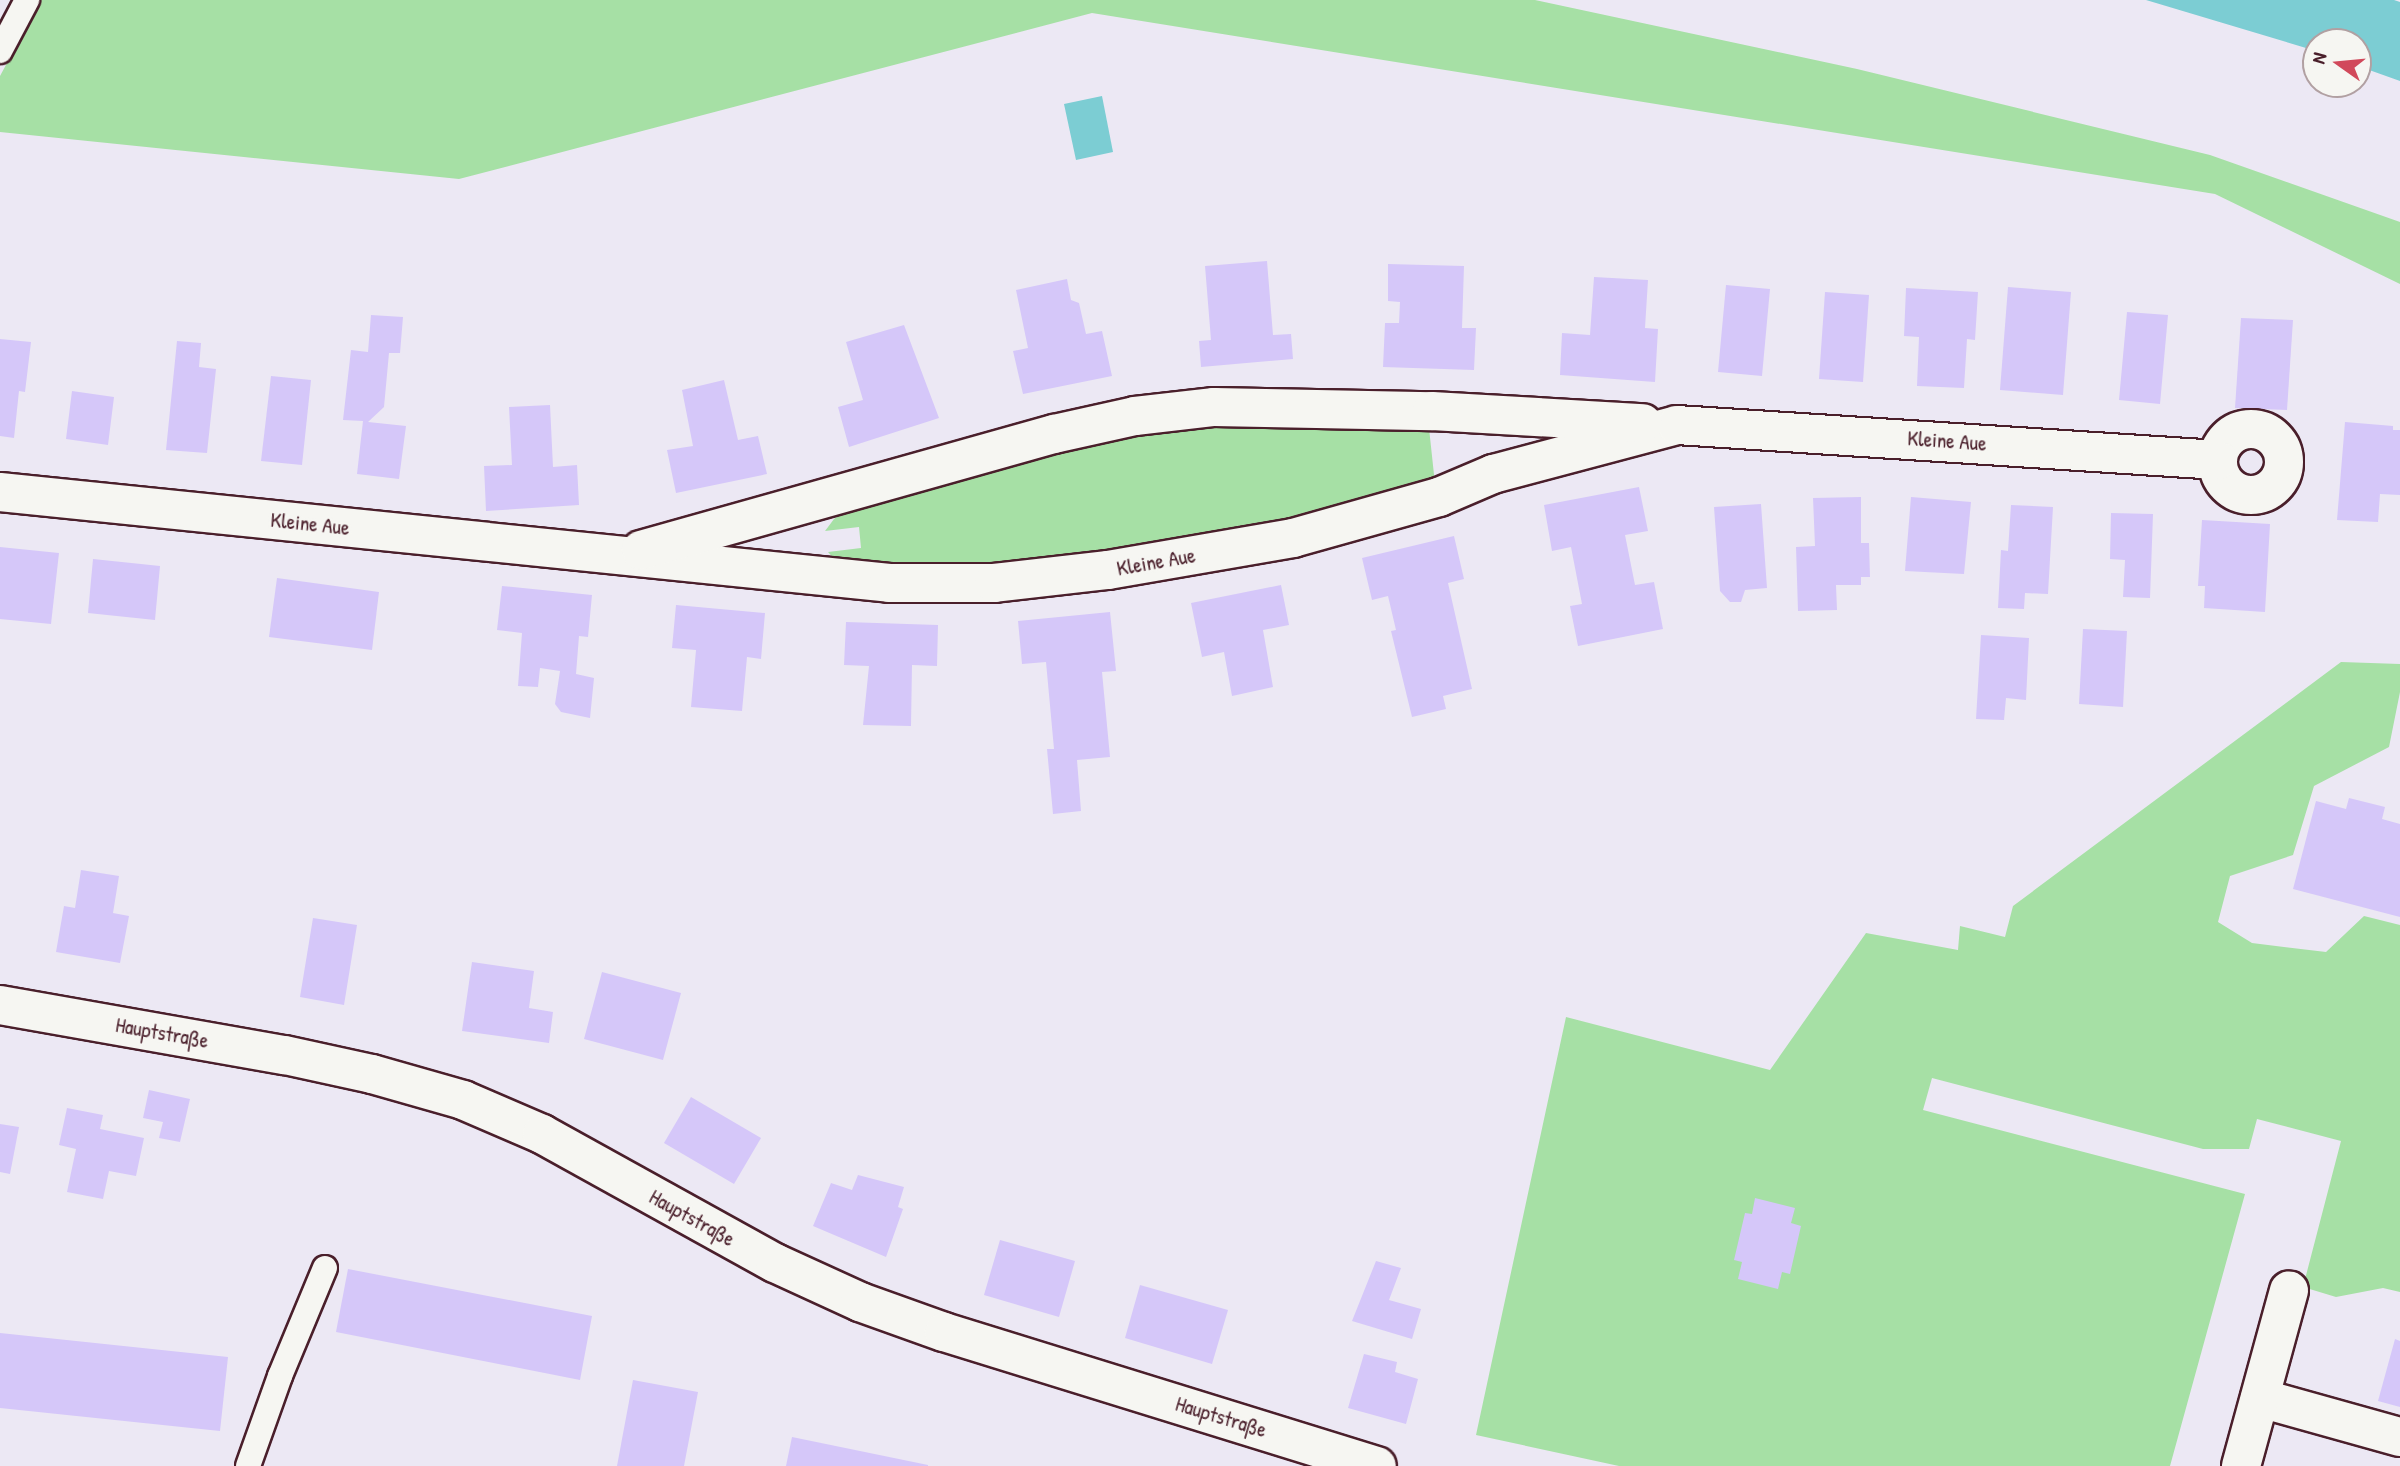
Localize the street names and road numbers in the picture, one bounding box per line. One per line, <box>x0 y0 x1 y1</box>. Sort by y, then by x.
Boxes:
street label: Kleine Aue <box>1907 426 1987 456</box>
street label: Kleine Aue <box>269 507 351 541</box>
street label: Kleine Aue <box>1115 543 1197 581</box>
street label: Hauptstraße <box>114 1012 210 1054</box>
street label: Hauptstraße <box>645 1184 739 1252</box>
street label: Hauptstraße <box>1172 1391 1270 1443</box>

